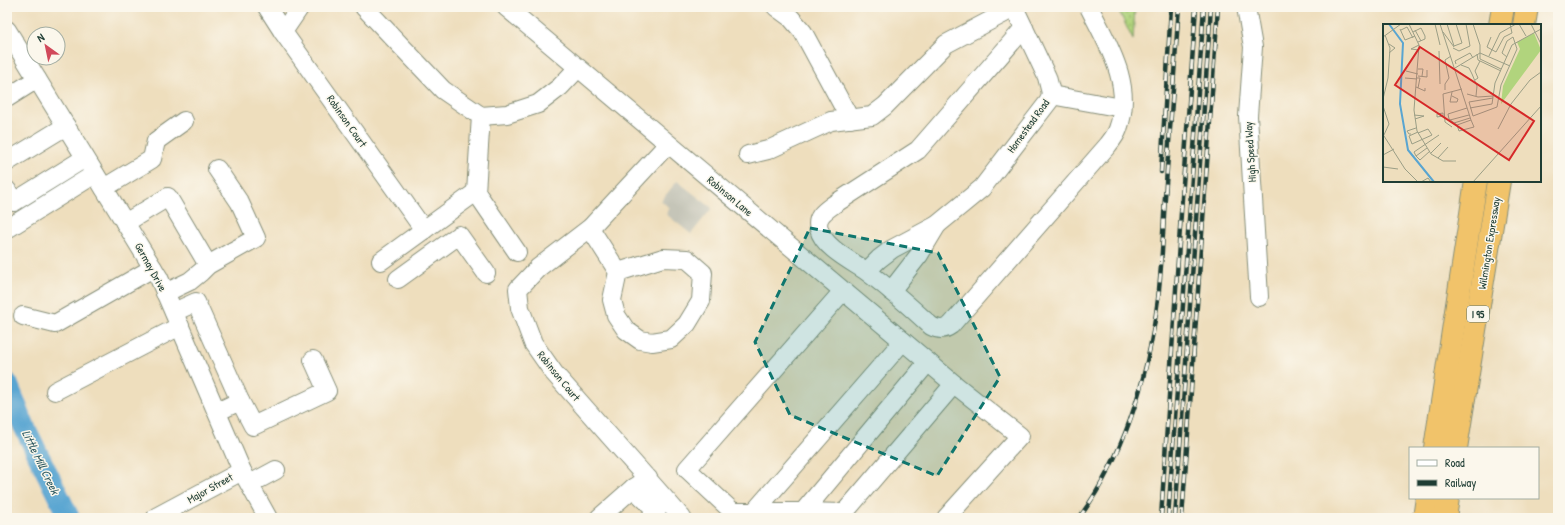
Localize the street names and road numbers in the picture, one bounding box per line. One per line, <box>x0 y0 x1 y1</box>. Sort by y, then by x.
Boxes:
street label: Robinson Court <box>324 92 370 150</box>
street label: Homestead Road <box>1004 96 1053 156</box>
street label: High Speed Way <box>1241 121 1259 183</box>
street label: Robinson Lane <box>704 173 756 220</box>
street label: Wilmington Expressway <box>1475 195 1503 290</box>
street label: Germay Drive <box>132 240 170 294</box>
road number: I 95 <box>1467 306 1489 322</box>
street label: Robinson Court <box>535 348 584 404</box>
street label: Major Street <box>185 470 236 506</box>

